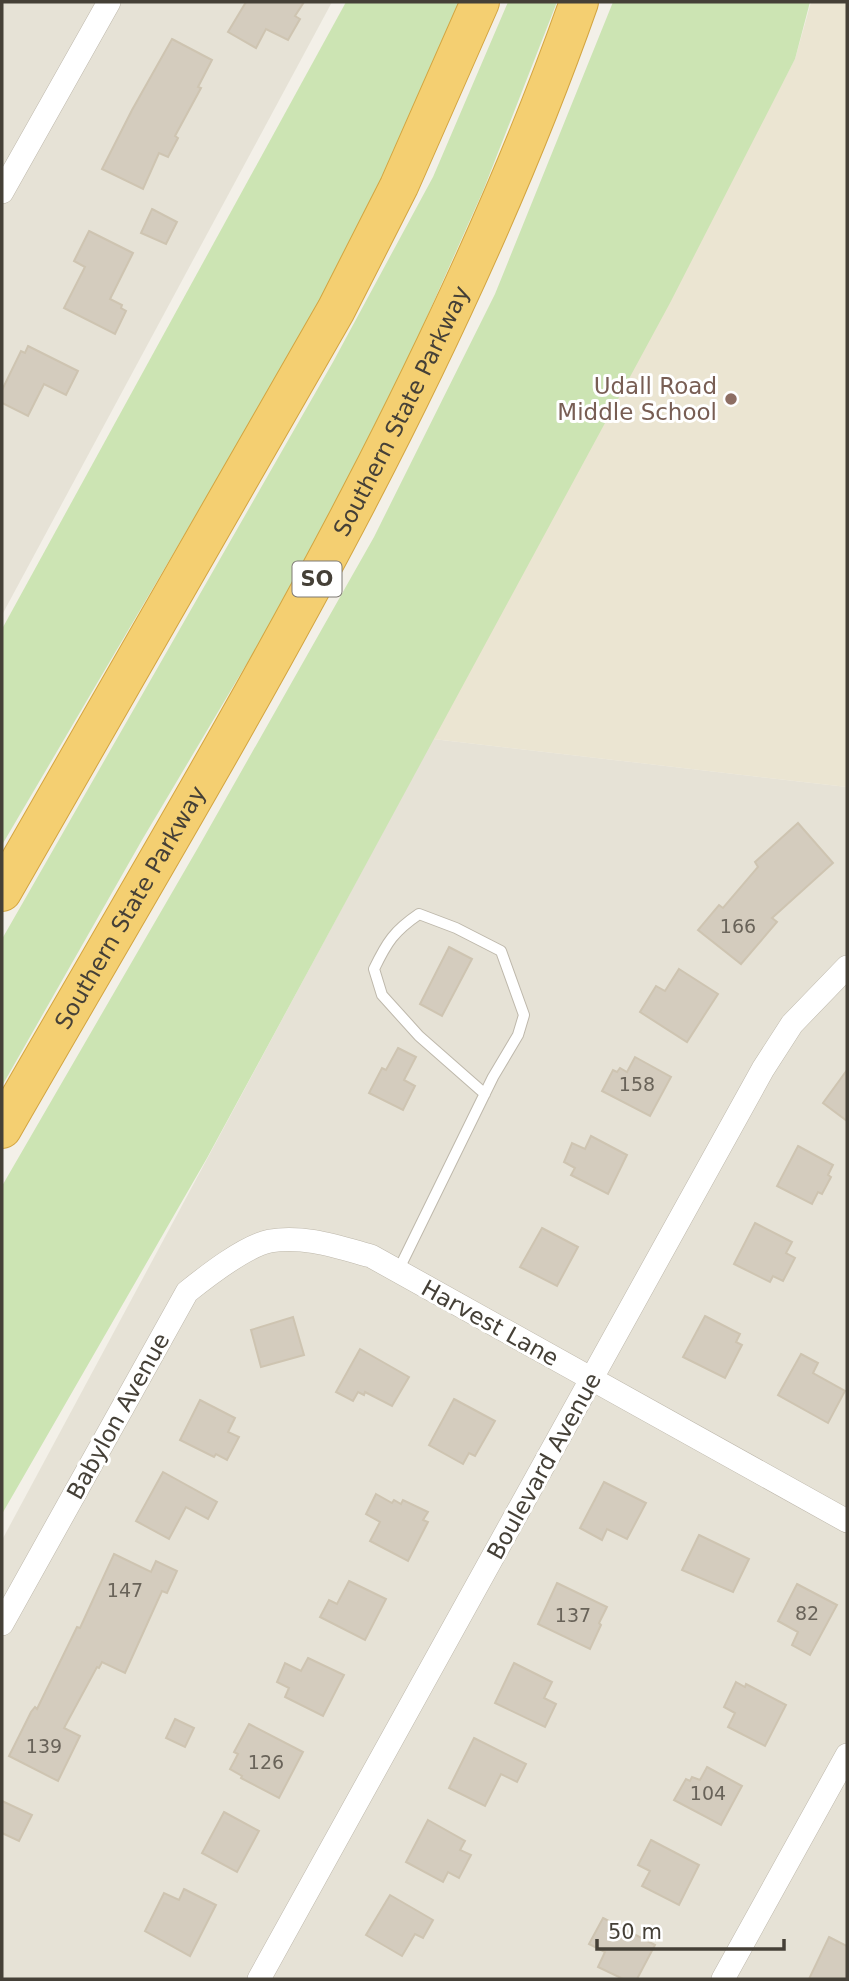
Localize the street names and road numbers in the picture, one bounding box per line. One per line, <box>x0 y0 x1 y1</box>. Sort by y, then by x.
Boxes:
street label: Southern State Parkway <box>328 281 475 541</box>
road number: SO <box>292 562 342 596</box>
street label: Southern State Parkway <box>50 781 211 1034</box>
street label: Harvest Lane <box>417 1275 563 1371</box>
street label: Babylon Avenue <box>62 1328 174 1504</box>
street label: Boulevard Avenue <box>482 1368 606 1564</box>

